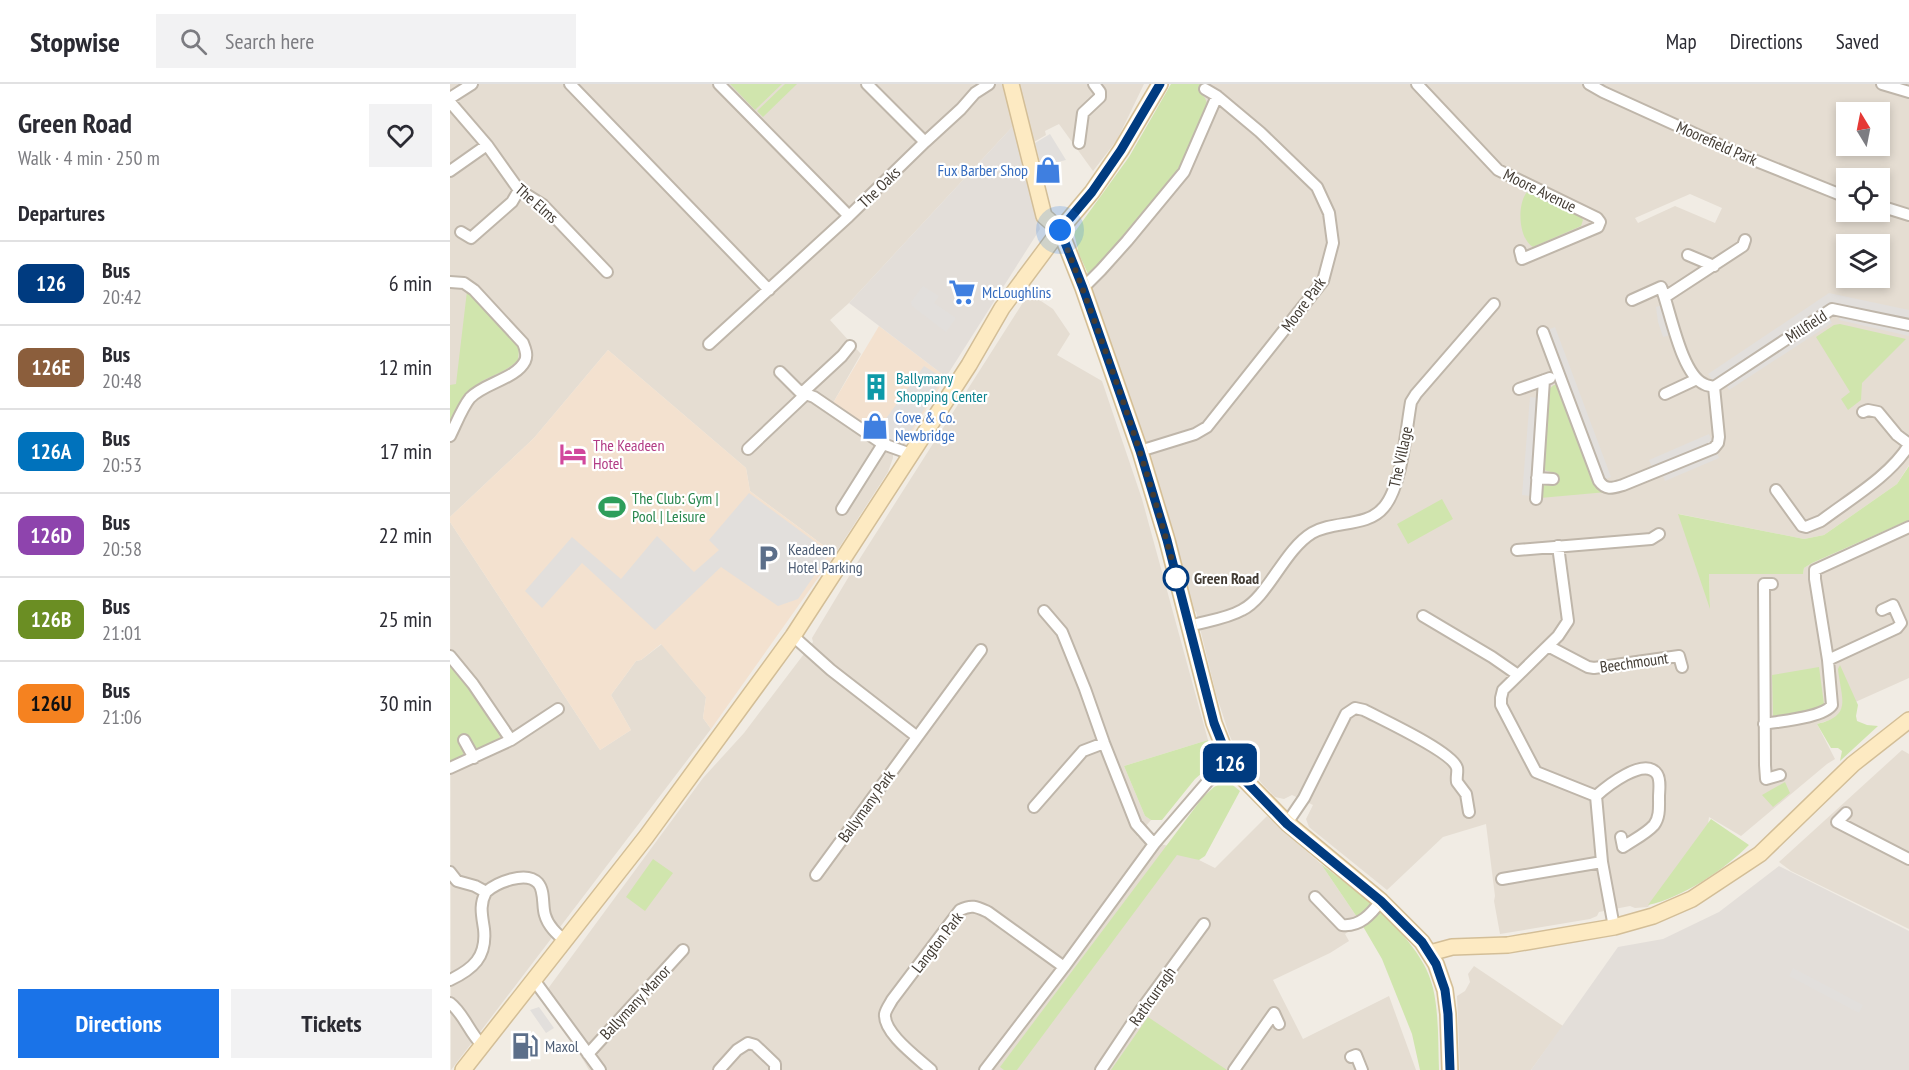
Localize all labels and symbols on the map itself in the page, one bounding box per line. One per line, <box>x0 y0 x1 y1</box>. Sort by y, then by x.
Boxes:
north arrow <box>1836 102 1890 156</box>
street label: Moorefield Park <box>1673 116 1761 170</box>
shop icon: Fux Barber Shop <box>1033 155 1063 185</box>
place label: Fux Barber Shop <box>937 160 1028 180</box>
street label: The Oaks <box>854 162 904 212</box>
street label: Moore Avenue <box>1500 164 1580 216</box>
street label: The Elms <box>511 179 563 227</box>
your location <box>1045 215 1075 245</box>
street label: Moore Park <box>1277 272 1330 335</box>
supermarket icon: McLoughlins <box>947 277 977 307</box>
place label: McLoughlins <box>982 282 1051 302</box>
street label: Millfield <box>1782 305 1831 347</box>
place label: Ballymany Shopping Center <box>896 368 988 406</box>
building icon: Ballymany Shopping Center <box>861 372 891 402</box>
place label: Cove & Co. Newbridge <box>895 407 955 445</box>
shop icon: Cove & Co. Newbridge <box>860 411 890 441</box>
street label: The Village <box>1384 425 1416 489</box>
place label: The Keadeen Hotel <box>593 435 665 473</box>
hotel icon: The Keadeen Hotel <box>558 439 588 469</box>
place label: The Club: Gym | Pool | Leisure <box>632 488 719 526</box>
sports icon: The Club: Gym | Pool | Leisure <box>597 492 627 522</box>
place label: Keadeen Hotel Parking <box>788 539 863 577</box>
parking icon: Keadeen Hotel Parking <box>753 543 783 573</box>
marker: Green Road <box>1163 565 1189 591</box>
place label: Green Road <box>1194 568 1259 588</box>
street label: Beechmount <box>1598 647 1670 677</box>
line badge: 126 <box>1196 744 1264 782</box>
street label: Ballymany Park <box>833 766 899 846</box>
street label: Langton Park <box>907 907 968 977</box>
street label: Ballymany Manor <box>595 960 675 1044</box>
street label: Rathcurragh <box>1125 963 1179 1029</box>
fuel station icon: Maxol <box>510 1031 540 1061</box>
place label: Maxol <box>545 1036 579 1056</box>

